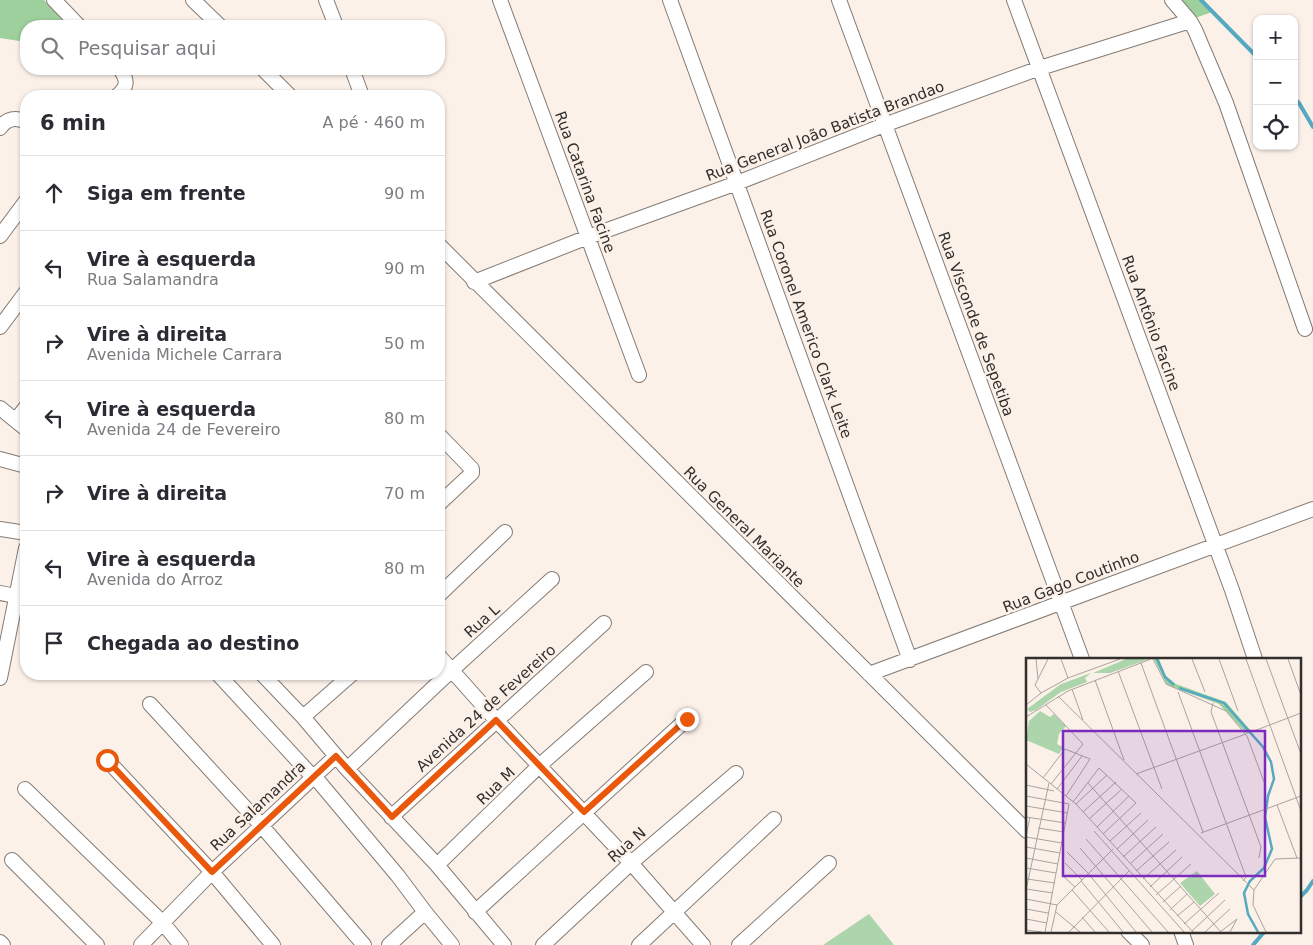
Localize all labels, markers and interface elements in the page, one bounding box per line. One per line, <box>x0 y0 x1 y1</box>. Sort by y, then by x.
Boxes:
map controls <box>1253 15 1298 150</box>
button: + <box>1253 15 1298 60</box>
search box <box>20 20 445 75</box>
icon: search <box>38 34 66 62</box>
text: Pesquisar aqui <box>78 37 216 59</box>
button: − <box>1253 60 1298 105</box>
street label: Rua General João Batista Brandao <box>703 77 947 185</box>
button: locate <box>1253 105 1298 150</box>
street label: Rua Catarina Facine <box>551 109 619 255</box>
text: 6 min <box>40 111 106 135</box>
text: A pé · 460 m <box>323 113 425 132</box>
icon: ahead <box>40 179 68 207</box>
text: Siga em frente <box>87 182 246 204</box>
text: 90 m <box>384 184 425 203</box>
street label: Rua Coronel Americo Clark Leite <box>756 207 856 441</box>
street label: Rua Visconde de Sepetiba <box>934 229 1018 419</box>
text: Vire à esquerda <box>87 248 256 270</box>
street label: Rua Antônio Facine <box>1118 253 1184 393</box>
icon: left <box>40 254 68 282</box>
text: 90 m <box>384 259 425 278</box>
text: Rua Salamandra <box>87 270 219 289</box>
text: Vire à direita <box>87 323 227 345</box>
icon: right <box>40 329 68 357</box>
text: 50 m <box>384 334 425 353</box>
text: Avenida Michele Carrara <box>87 345 282 364</box>
text: Vire à esquerda <box>87 398 256 420</box>
icon: left <box>40 404 68 432</box>
text: 80 m <box>384 409 425 428</box>
text: Avenida 24 de Fevereiro <box>87 420 281 439</box>
street label: Rua General Mariante <box>680 463 808 591</box>
icon: right <box>40 479 68 507</box>
text: Vire à direita <box>87 482 227 504</box>
text: 70 m <box>384 484 425 503</box>
text: Vire à esquerda <box>87 548 256 570</box>
street label: Rua Gago Coutinho <box>1000 548 1142 616</box>
icon: left <box>40 554 68 582</box>
text: 80 m <box>384 559 425 578</box>
text: Avenida do Arroz <box>87 570 223 589</box>
street label: Rua L <box>461 600 504 642</box>
icon: arrive <box>40 629 68 657</box>
text: Chegada ao destino <box>87 632 299 654</box>
street label: Avenida 24 de Fevereiro <box>413 641 559 775</box>
inset map <box>1026 658 1300 932</box>
route end <box>676 708 699 731</box>
route start <box>96 749 119 772</box>
street label: Rua Salamandra <box>207 757 309 855</box>
street label: Rua M <box>473 763 519 809</box>
street label: Rua N <box>604 824 650 866</box>

